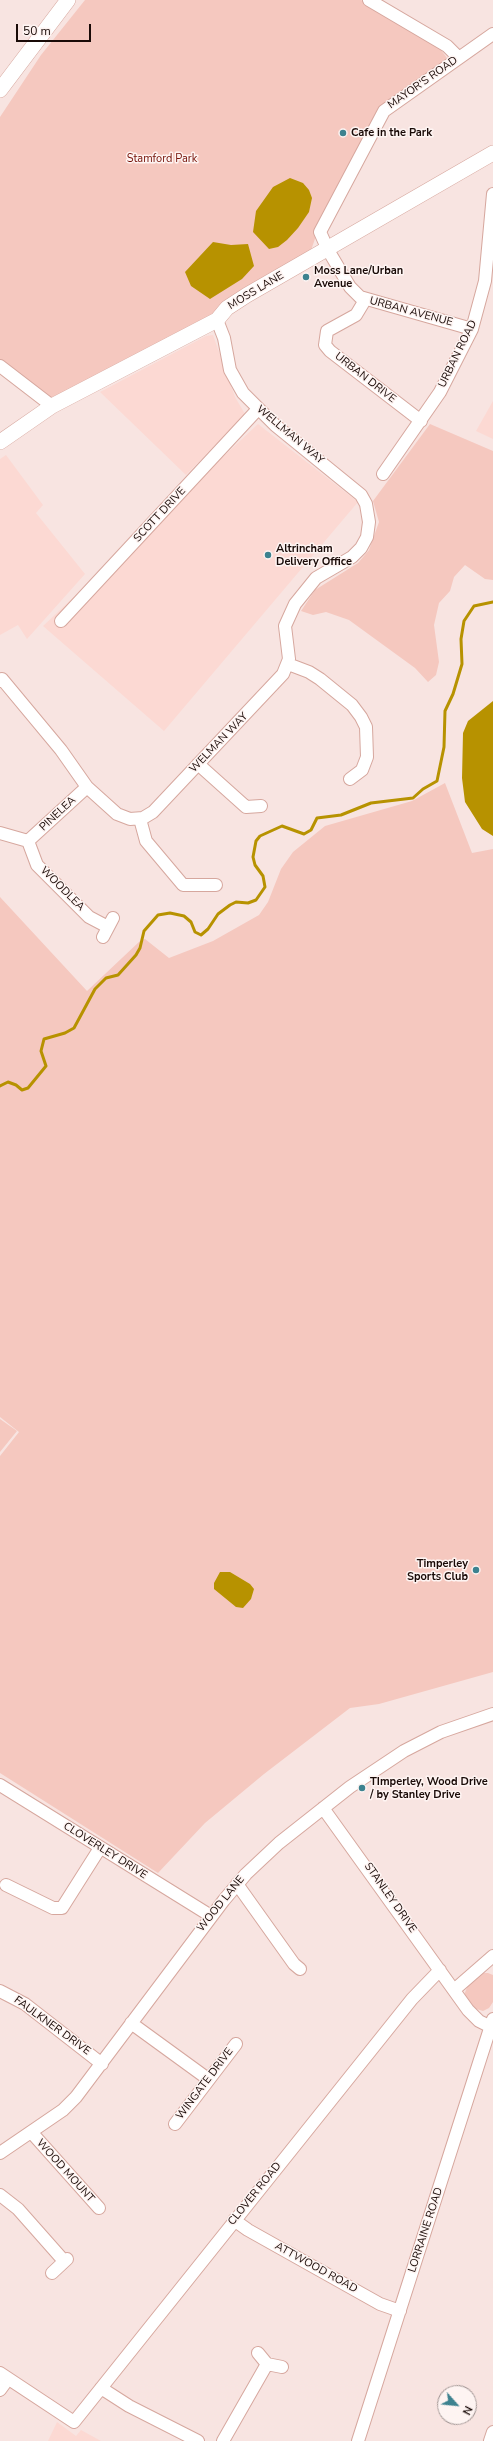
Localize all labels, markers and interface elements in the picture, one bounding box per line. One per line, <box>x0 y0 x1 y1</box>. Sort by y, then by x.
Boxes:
scale bar <box>18 16 93 42</box>
text: 50 m <box>23 23 51 39</box>
street label: MAYOR'S ROAD <box>385 54 461 112</box>
place label: Cafe in the Park <box>351 126 432 140</box>
marker: Cafe in the Park <box>338 128 348 138</box>
park label: Stamford Park <box>127 152 197 166</box>
place label: Moss Lane/Urban Avenue <box>314 264 403 290</box>
street label: MOSS LANE <box>226 269 286 313</box>
marker: Moss Lane/Urban Avenue <box>301 272 311 282</box>
street label: URBAN AVENUE <box>368 295 454 329</box>
street label: URBAN ROAD <box>436 318 480 390</box>
street label: URBAN DRIVE <box>332 350 398 406</box>
street label: WELLMAN WAY <box>253 403 327 467</box>
street label: SCOTT DRIVE <box>131 485 189 545</box>
place label: Altrincham Delivery Office <box>276 542 352 568</box>
marker: Altrincham Delivery Office <box>263 550 273 560</box>
street label: WELMAN WAY <box>187 710 251 776</box>
street label: PINELEA <box>37 794 79 834</box>
street label: WOODLEA <box>37 864 87 914</box>
place label: Timperley Sports Club <box>407 1557 468 1583</box>
marker: Timperley Sports Club <box>471 1565 481 1575</box>
place label: TImperley, Wood Drive / by Stanley Drive <box>370 1775 488 1801</box>
marker: TImperley, Wood Drive / by Stanley Drive <box>357 1783 367 1793</box>
street label: CLOVERLEY DRIVE <box>61 1820 149 1882</box>
street label: STANLEY DRIVE <box>361 1860 419 1936</box>
street label: WOOD LANE <box>194 1873 248 1935</box>
street label: FAULKNER DRIVE <box>11 1994 93 2058</box>
street label: WINGATE DRIVE <box>174 2046 236 2122</box>
street label: WOOD MOUNT <box>33 2137 97 2205</box>
street label: CLOVER ROAD <box>226 2160 284 2228</box>
street label: LORRAINE ROAD <box>406 2186 446 2274</box>
street label: ATTWOOD ROAD <box>272 2240 360 2296</box>
north arrow <box>437 2385 477 2425</box>
text: N <box>459 2403 476 2417</box>

